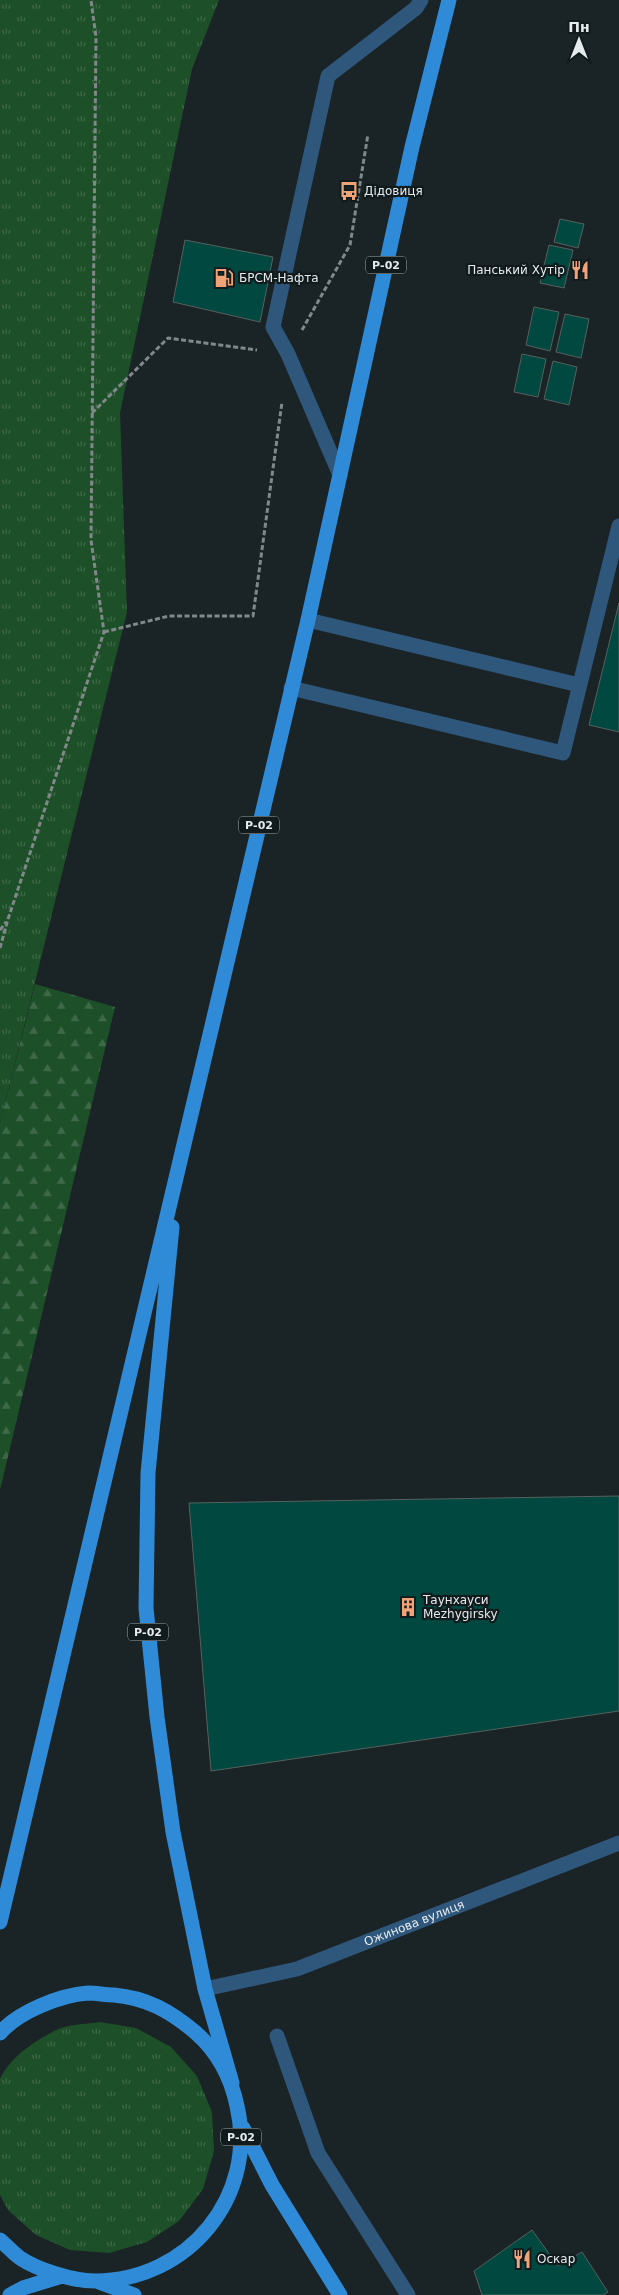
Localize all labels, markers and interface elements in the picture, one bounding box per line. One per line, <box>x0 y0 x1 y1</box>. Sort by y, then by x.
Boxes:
north arrow <box>554 15 604 65</box>
text: Пн <box>568 19 590 35</box>
bus stop icon: Дідовиця <box>338 180 360 202</box>
place label: Дідовиця <box>364 184 423 198</box>
road number: Р-02 <box>366 256 406 274</box>
restaurant icon: Панський Хутір <box>569 259 591 281</box>
place label: Панський Хутір <box>467 263 565 277</box>
fuel station icon: БРСМ-Нафта <box>213 267 235 289</box>
place label: БРСМ-Нафта <box>239 271 319 285</box>
road number: Р-02 <box>239 816 279 834</box>
place label: Таунхауси Mezhygirsky <box>422 1593 498 1621</box>
building icon: Таунхауси Mezhygirsky <box>397 1596 419 1618</box>
road number: Р-02 <box>128 1624 168 1640</box>
street label: Ожинова вулиця <box>362 1897 466 1949</box>
road number: Р-02 <box>221 2128 261 2146</box>
restaurant icon: Оскар <box>511 2248 533 2270</box>
place label: Оскар <box>537 2252 575 2266</box>

